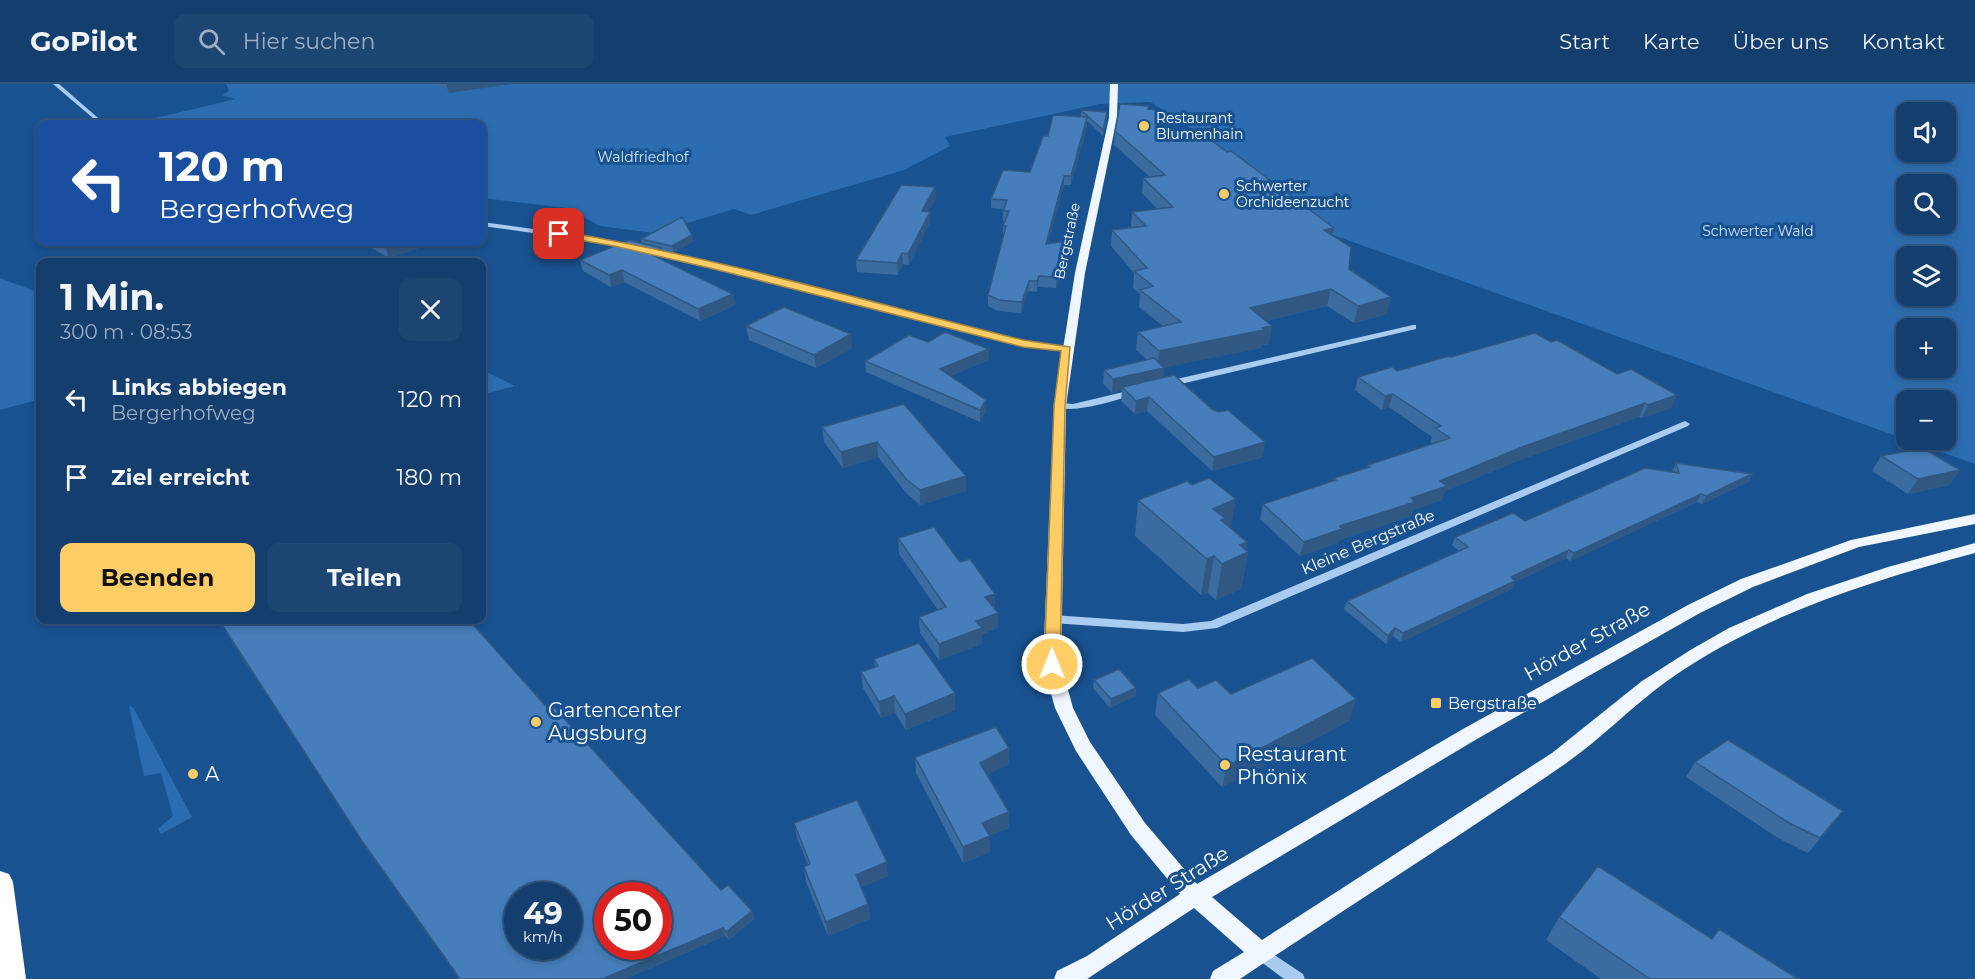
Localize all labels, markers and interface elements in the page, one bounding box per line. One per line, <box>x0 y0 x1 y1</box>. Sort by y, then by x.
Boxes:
search box <box>174 14 594 68</box>
text: GoPilot <box>30 24 138 58</box>
icon: search <box>195 25 228 58</box>
text: Hier suchen <box>243 28 375 55</box>
text: Start <box>1559 29 1610 54</box>
text: Karte <box>1643 29 1700 54</box>
text: Über uns <box>1733 29 1829 54</box>
text: Kontakt <box>1862 29 1945 54</box>
map controls <box>1896 102 1956 450</box>
button: sound <box>1896 102 1956 162</box>
place label: Restaurant Blumenhain <box>1156 109 1243 143</box>
marker: Restaurant Blumenhain <box>1137 119 1151 133</box>
text: 120 m <box>159 140 285 192</box>
icon: left <box>60 144 138 222</box>
park label: Waldfriedhof <box>597 148 690 166</box>
button: search <box>1896 174 1956 234</box>
place label: Schwerter Orchideenzucht <box>1236 177 1350 211</box>
marker: Schwerter Orchideenzucht <box>1217 187 1231 201</box>
text: Bergerhofweg <box>159 192 354 225</box>
street label: Bergstraße <box>1050 201 1084 281</box>
pin <box>533 208 584 259</box>
icon: arrive <box>542 217 575 250</box>
park label: Schwerter Wald <box>1702 222 1814 240</box>
button: layers <box>1896 246 1956 306</box>
text: 1 Min. <box>60 275 164 319</box>
button: close <box>399 278 462 341</box>
button: + <box>1896 318 1956 378</box>
text: 300 m · 08:53 <box>60 320 192 344</box>
text: Links abbiegen <box>111 374 287 401</box>
icon: left <box>60 383 93 416</box>
text: 120 m <box>398 386 462 413</box>
button: − <box>1896 390 1956 450</box>
text: Bergerhofweg <box>111 401 256 425</box>
icon: arrive <box>60 461 93 494</box>
text: Ziel erreicht <box>111 464 250 491</box>
text: 180 m <box>396 464 462 491</box>
street label: Kleine Bergstraße <box>1298 505 1438 579</box>
button: Beenden <box>60 543 255 612</box>
button: Teilen <box>267 543 462 612</box>
street label: Hörder Straße <box>1520 596 1654 686</box>
position arrow <box>1020 632 1084 696</box>
place label: Bergstraße <box>1448 694 1537 713</box>
marker: Bergstraße <box>1429 696 1443 710</box>
place label: Gartencenter Augsburg <box>548 698 681 745</box>
marker: Gartencenter Augsburg <box>529 715 543 729</box>
place label: Restaurant Phönix <box>1237 742 1347 789</box>
marker: Restaurant Phönix <box>1218 758 1232 772</box>
place label: A <box>205 762 220 786</box>
marker: A <box>186 767 200 781</box>
street label: Hörder Straße <box>1101 841 1233 935</box>
speed limit sign: 50 <box>594 882 672 960</box>
text: 49 <box>523 895 563 932</box>
text: km/h <box>523 927 563 946</box>

